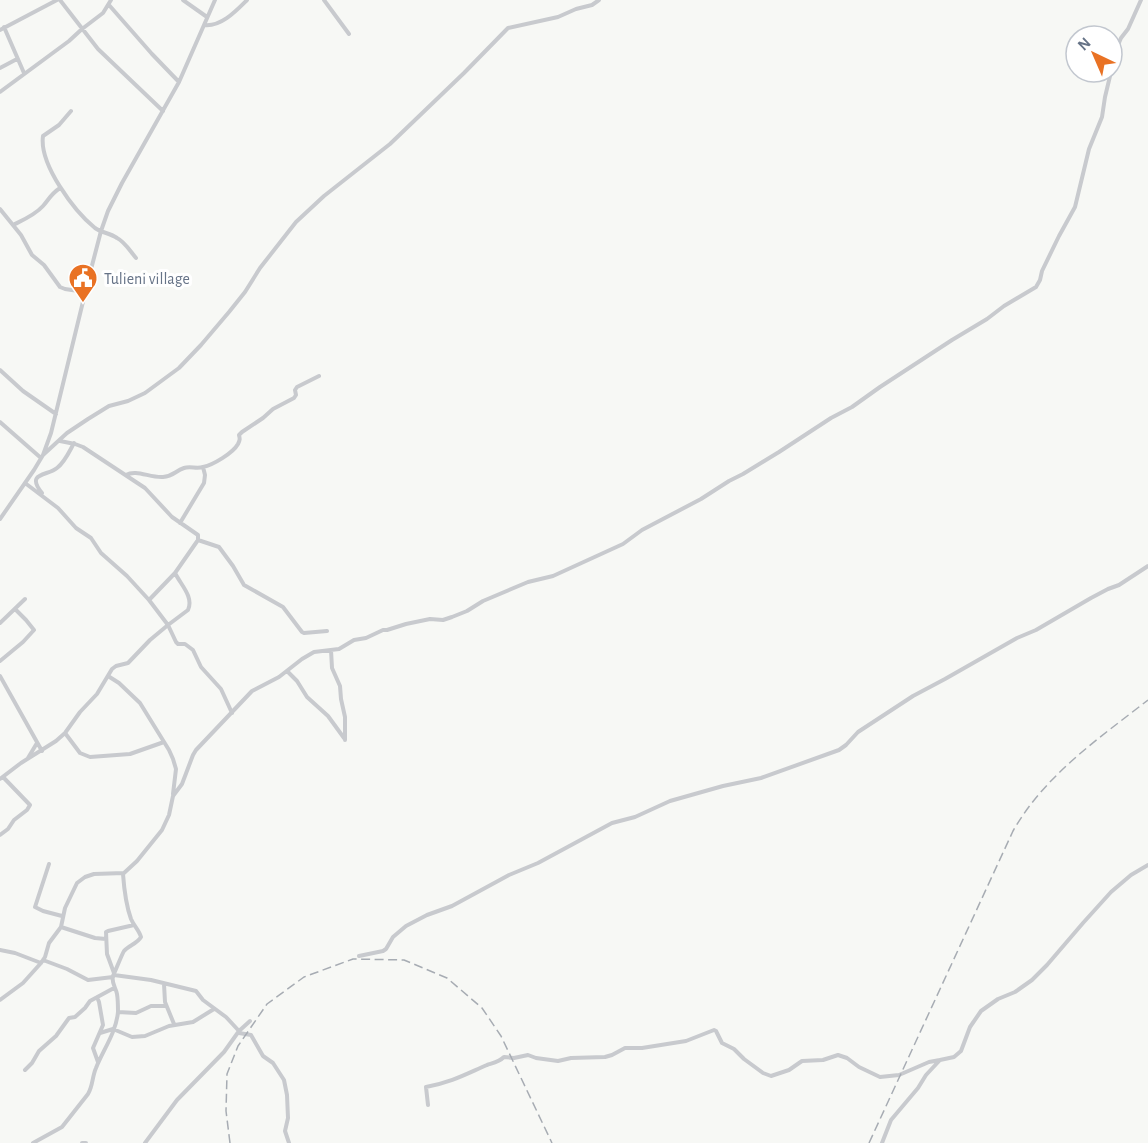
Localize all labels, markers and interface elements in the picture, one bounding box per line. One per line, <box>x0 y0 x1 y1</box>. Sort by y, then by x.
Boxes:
north arrow <box>1064 24 1124 84</box>
text: N <box>1075 34 1094 54</box>
public building icon: Tulieni village <box>67 262 99 304</box>
place label: Tulieni village <box>104 271 190 287</box>

